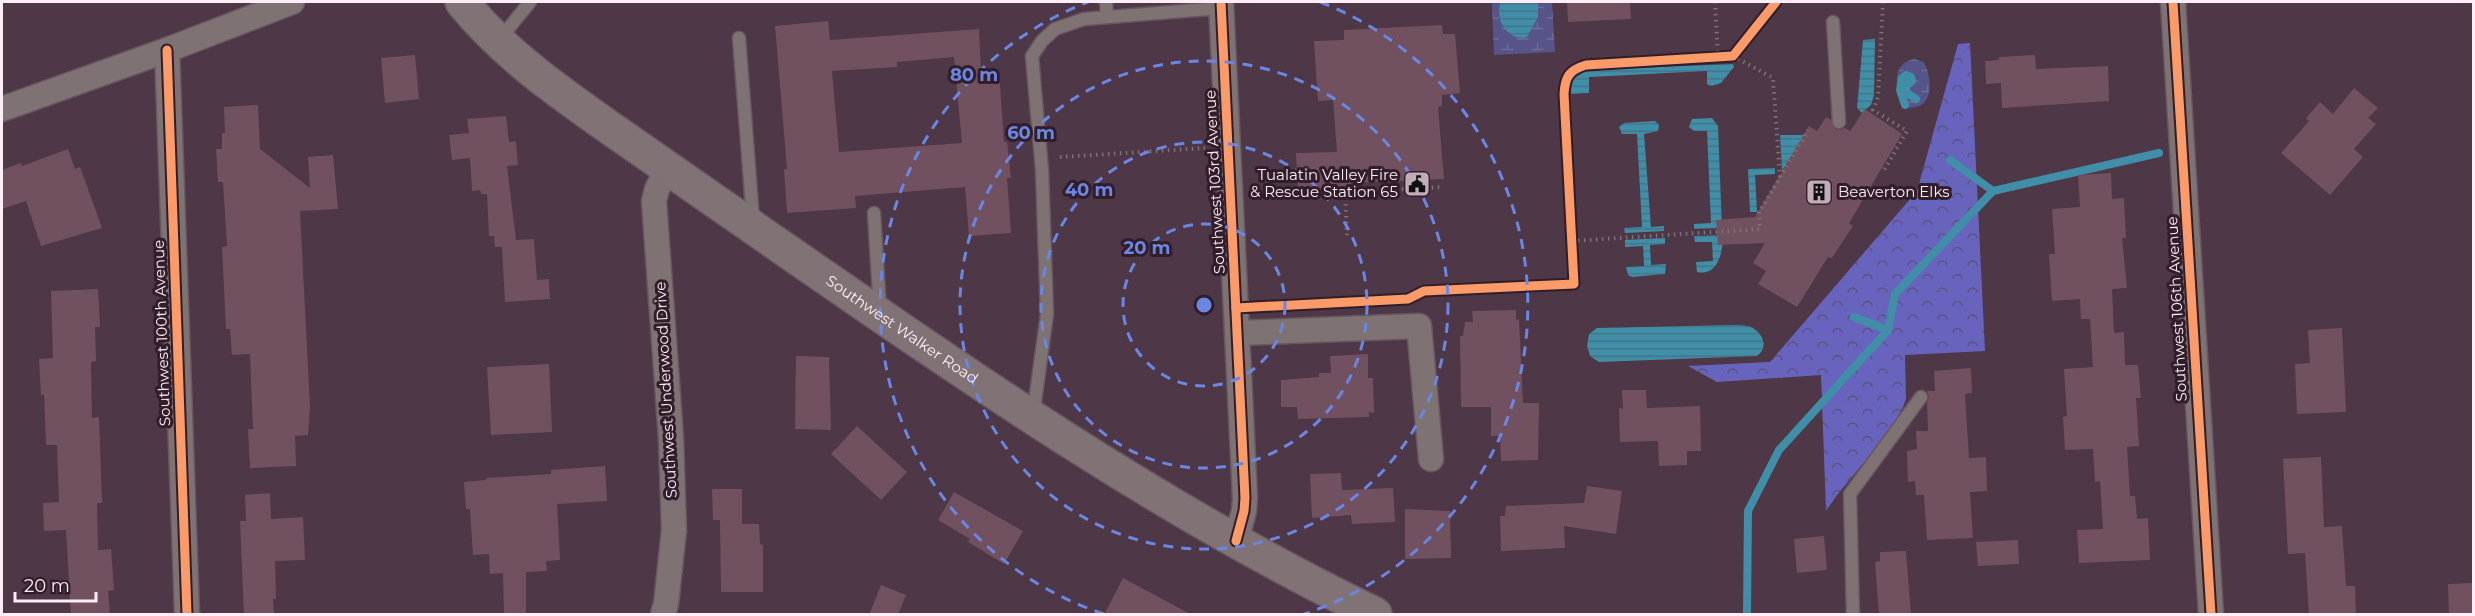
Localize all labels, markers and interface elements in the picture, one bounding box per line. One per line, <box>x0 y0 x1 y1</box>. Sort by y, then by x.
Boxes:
text: 80 m <box>950 64 998 86</box>
street label: Southwest 103rd Avenue <box>1200 89 1229 275</box>
text: 60 m <box>1007 122 1055 144</box>
place label: Tualatin Valley Fire & Rescue Station 65 <box>1250 165 1398 201</box>
public building icon: Tualatin Valley Fire & Rescue Station 65 <box>1402 169 1432 199</box>
building icon: Beaverton Elks <box>1804 177 1834 207</box>
text: 40 m <box>1065 179 1113 201</box>
place label: Beaverton Elks <box>1838 182 1949 201</box>
street label: Southwest 106th Avenue <box>2162 216 2191 402</box>
text: 20 m <box>1124 237 1170 259</box>
street label: Southwest 100th Avenue <box>149 240 174 426</box>
street label: Southwest Walker Road <box>823 271 982 388</box>
street label: Southwest Underwood Drive <box>650 281 681 499</box>
centre of rings <box>1194 295 1214 315</box>
scale bar <box>15 565 96 603</box>
text: 20 m <box>24 575 70 597</box>

